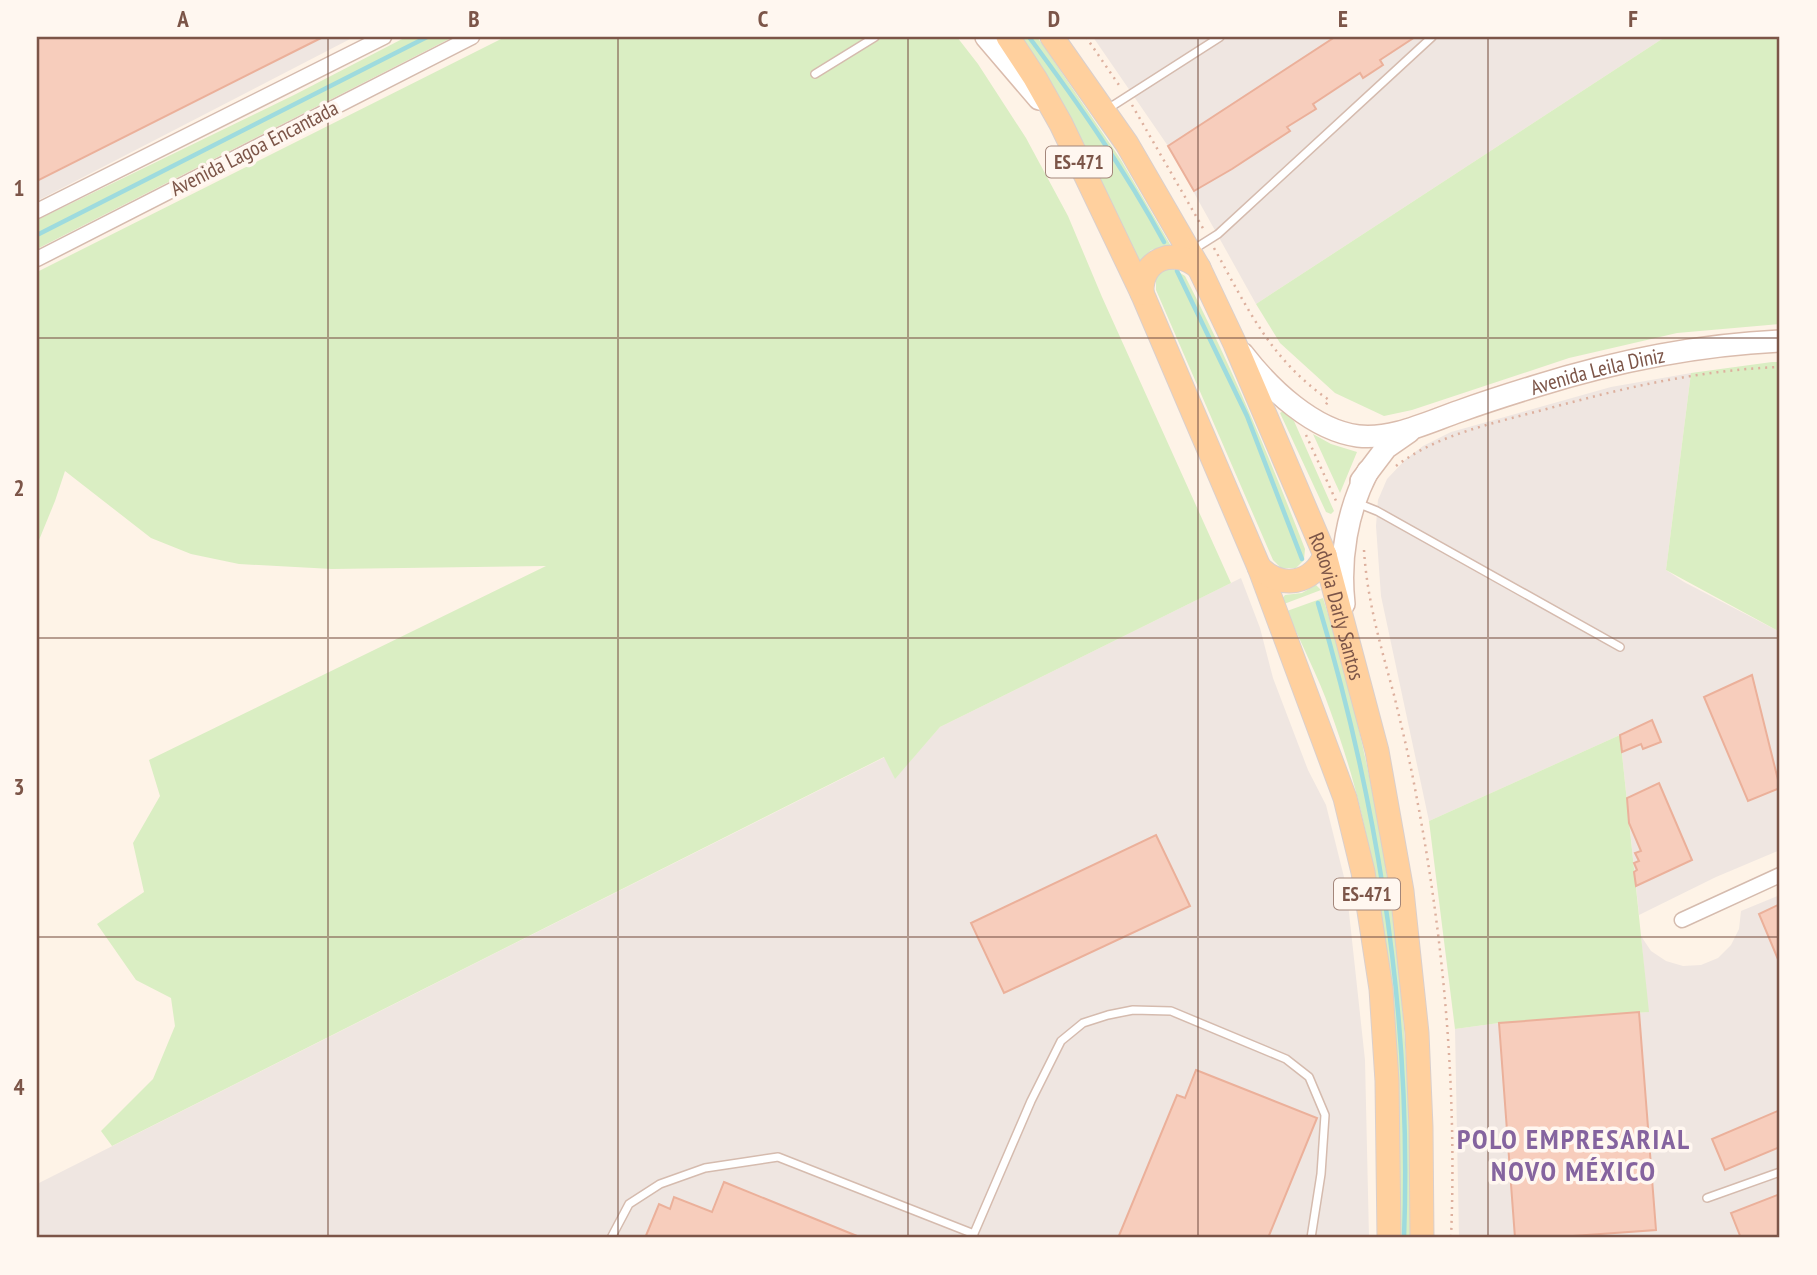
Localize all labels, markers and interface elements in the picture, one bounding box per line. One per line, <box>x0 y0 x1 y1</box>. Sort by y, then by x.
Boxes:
text: A <box>176 4 189 33</box>
text: B <box>468 4 480 33</box>
text: C <box>758 4 769 33</box>
text: D <box>1048 4 1060 33</box>
text: E <box>1338 4 1348 33</box>
text: F <box>1628 4 1638 33</box>
street label: Avenida Lagoa Encantada <box>166 94 342 202</box>
road number: ES-471 <box>1046 146 1112 178</box>
text: 1 <box>14 173 25 202</box>
street label: Avenida Leila Diniz <box>1527 341 1667 400</box>
text: 2 <box>14 473 25 502</box>
street label: Rodovia Darly Santos <box>1303 528 1371 683</box>
text: 3 <box>14 772 25 801</box>
road number: ES-471 <box>1334 878 1400 909</box>
text: 4 <box>14 1072 25 1101</box>
district label: POLO EMPRESARIAL NOVO MÉXICO <box>1457 1120 1691 1189</box>

